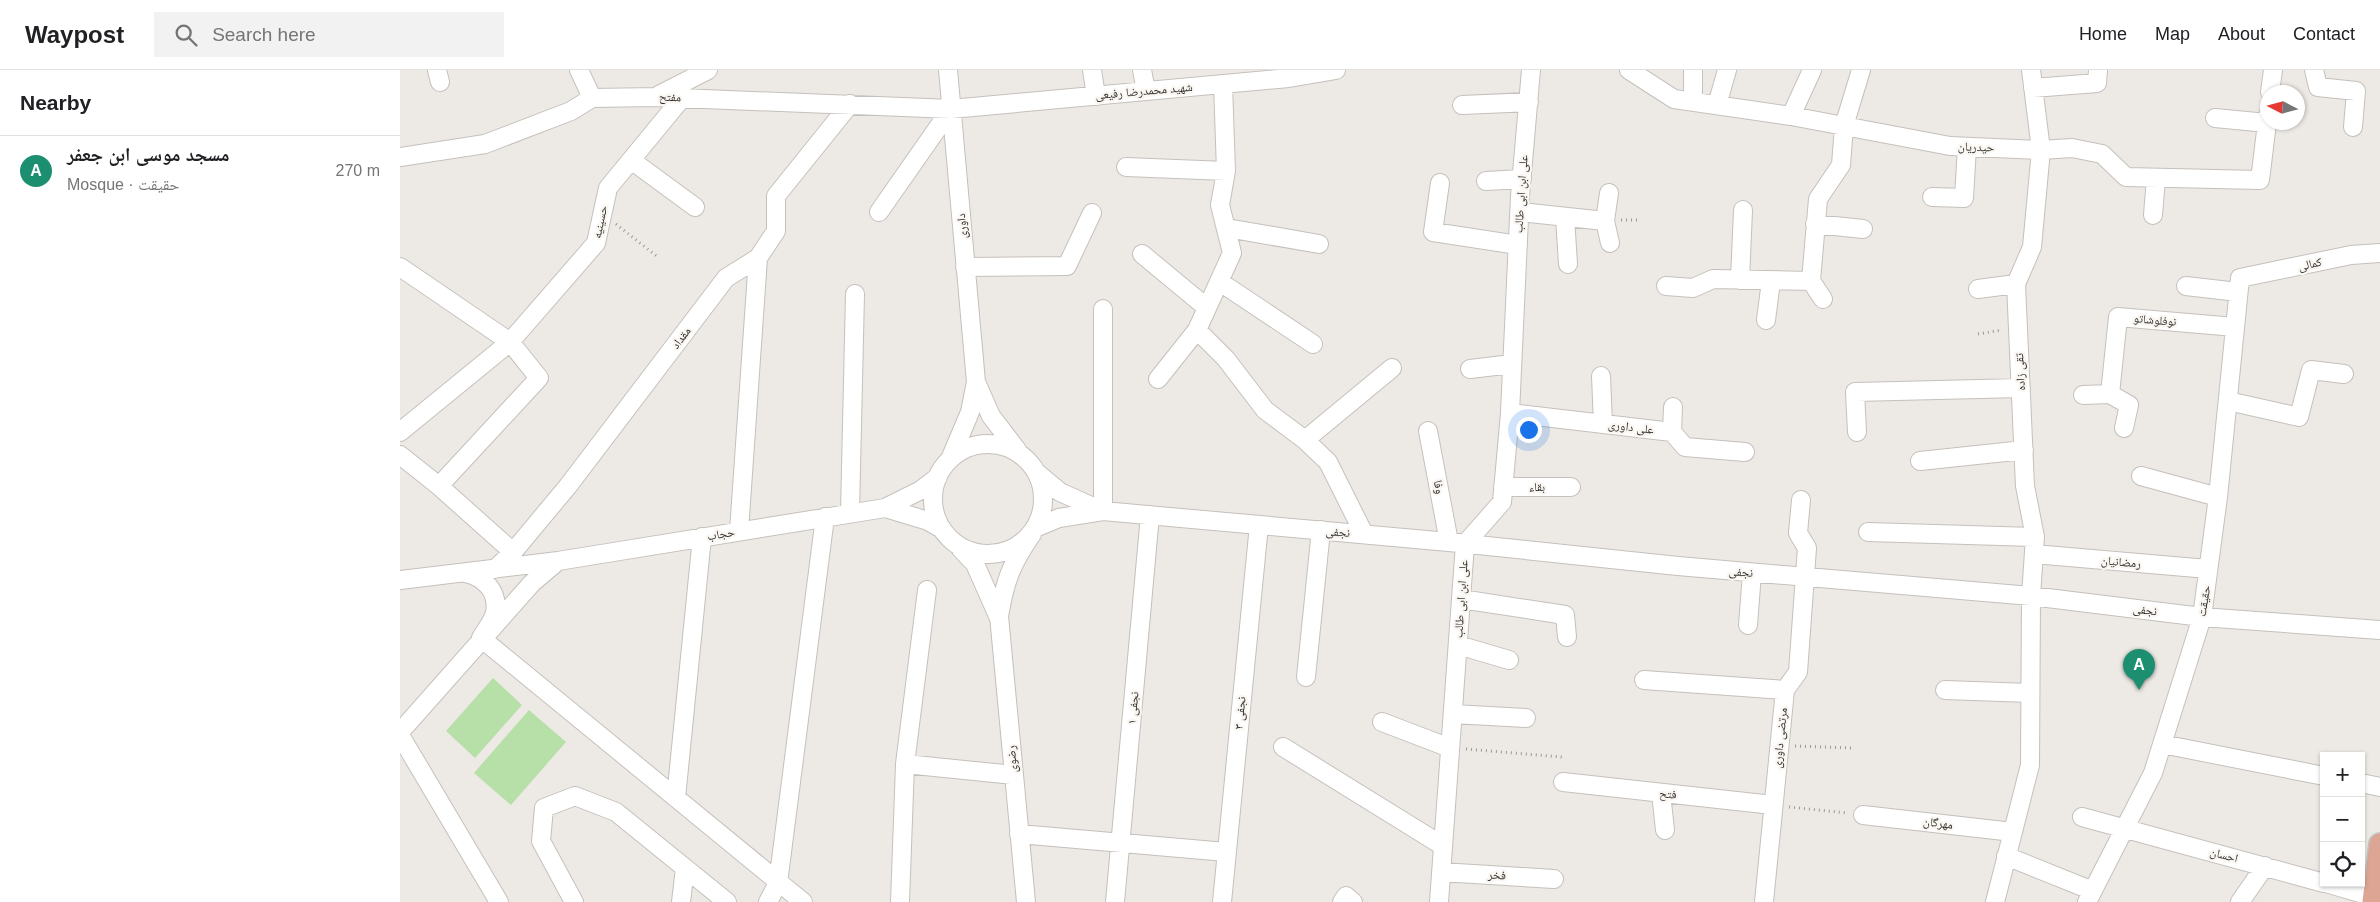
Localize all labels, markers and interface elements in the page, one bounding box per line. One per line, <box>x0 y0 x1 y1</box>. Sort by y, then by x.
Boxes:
search box <box>154 12 504 57</box>
text: Waypost <box>25 21 124 48</box>
icon: search <box>172 21 200 49</box>
text: Search here <box>212 24 316 45</box>
text: Home <box>2079 24 2127 44</box>
text: Map <box>2155 24 2190 44</box>
text: About <box>2218 24 2265 44</box>
text: Contact <box>2293 24 2355 44</box>
street label: شهید محمدرضا رفیعی <box>1095 80 1193 102</box>
north arrow <box>2260 85 2305 130</box>
street label: مفتح <box>659 90 681 104</box>
text: Nearby <box>20 91 91 114</box>
street label: حیدریان <box>1958 139 1995 155</box>
text: مسجد موسی ابن جعفر <box>67 144 230 165</box>
street label: علی ابن ابی طالب <box>1511 155 1531 233</box>
text: A <box>30 162 42 179</box>
text: 270 m <box>336 162 380 179</box>
text: Mosque · حقیقت <box>67 176 180 193</box>
street label: حسینیه <box>590 204 611 240</box>
street label: داوری <box>954 213 970 239</box>
street label: کمالی <box>2297 255 2323 273</box>
street label: نوفلوشاتو <box>2133 311 2177 329</box>
street label: مقداد <box>668 324 694 352</box>
street label: تقی زاده <box>2012 352 2028 391</box>
your location <box>1516 417 1542 443</box>
street label: علی داوری <box>1607 417 1655 437</box>
street label: وفا <box>1431 479 1447 495</box>
street label: بقاء <box>1529 480 1545 494</box>
street label: نجفی <box>1325 524 1351 540</box>
street label: حجاب <box>706 525 736 543</box>
street label: رمضانیان <box>2100 553 2142 571</box>
street label: علی ابن ابی طالب <box>1451 560 1471 638</box>
street label: نجفی <box>1728 564 1754 580</box>
street label: حقیقت <box>2195 584 2214 617</box>
street label: نجفی <box>2132 602 2158 619</box>
pin: A <box>2123 649 2155 690</box>
street label: نجفی ۱ <box>1125 691 1142 725</box>
street label: نجفی ۳ <box>1231 696 1249 730</box>
street label: مرتضی داوری <box>1770 707 1790 769</box>
street label: رضوی <box>1004 745 1020 773</box>
map controls <box>2320 752 2365 887</box>
button: + <box>2320 752 2365 797</box>
street label: فتح <box>1659 786 1677 802</box>
button: − <box>2320 797 2365 842</box>
street label: مهرگان <box>1922 814 1954 832</box>
button: locate <box>2320 842 2365 887</box>
street label: احسان <box>2208 845 2240 865</box>
street label: فخر <box>1487 867 1506 882</box>

